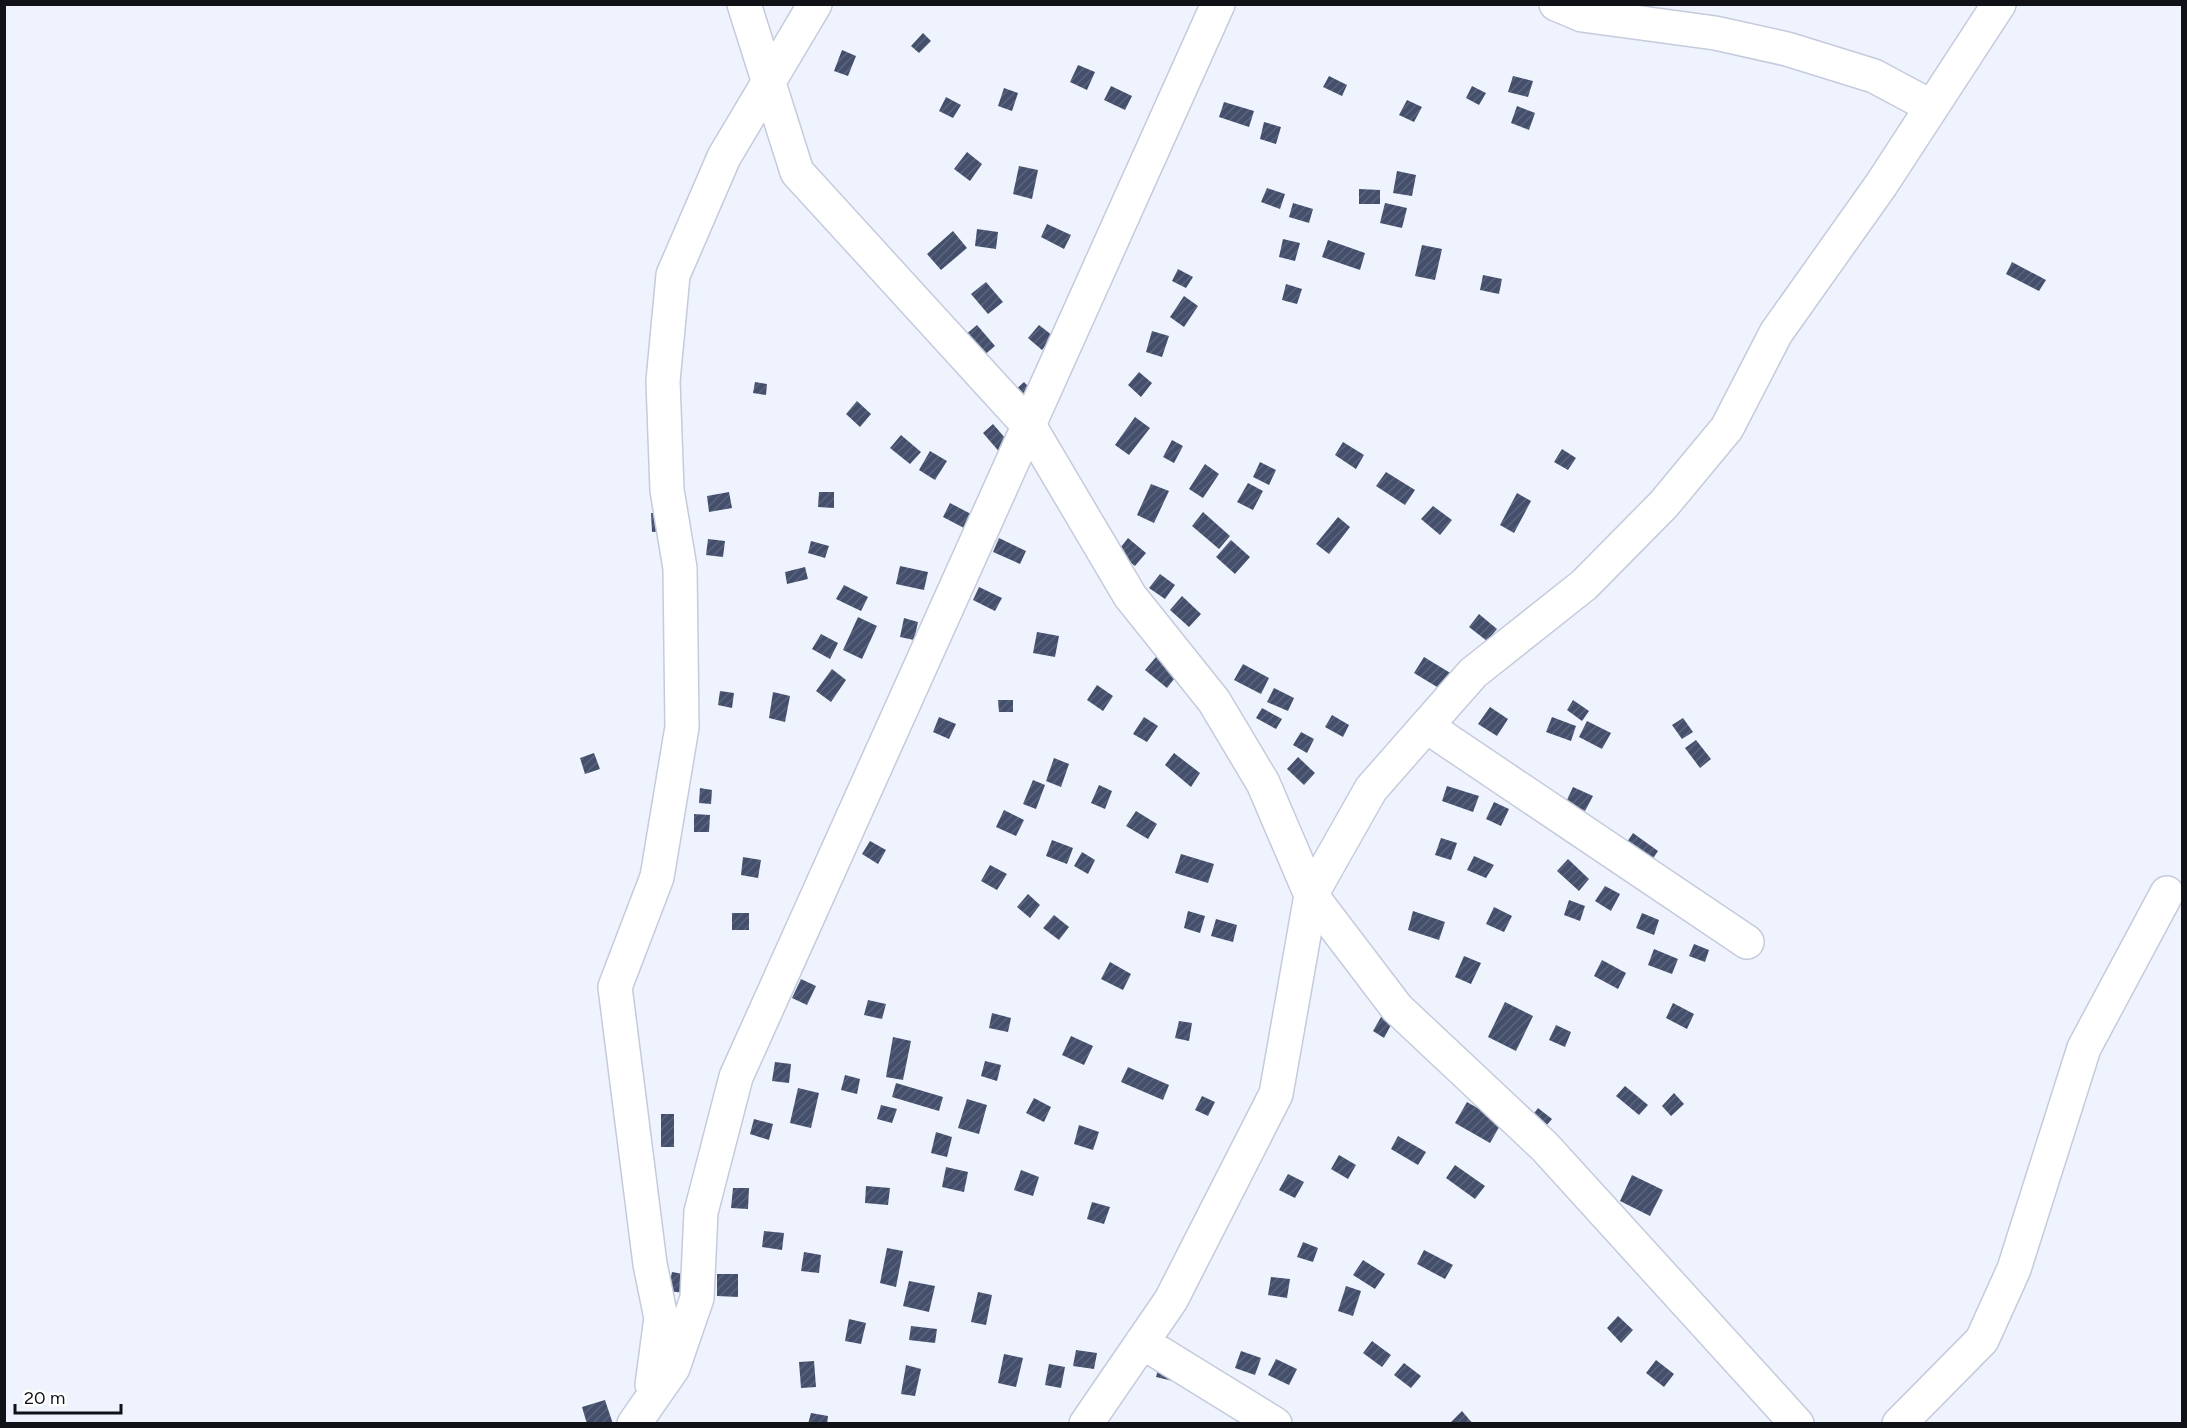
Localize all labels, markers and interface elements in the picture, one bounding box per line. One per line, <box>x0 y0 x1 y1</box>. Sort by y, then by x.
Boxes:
scale bar <box>15 1377 122 1415</box>
text: 20 m <box>24 1387 65 1409</box>

